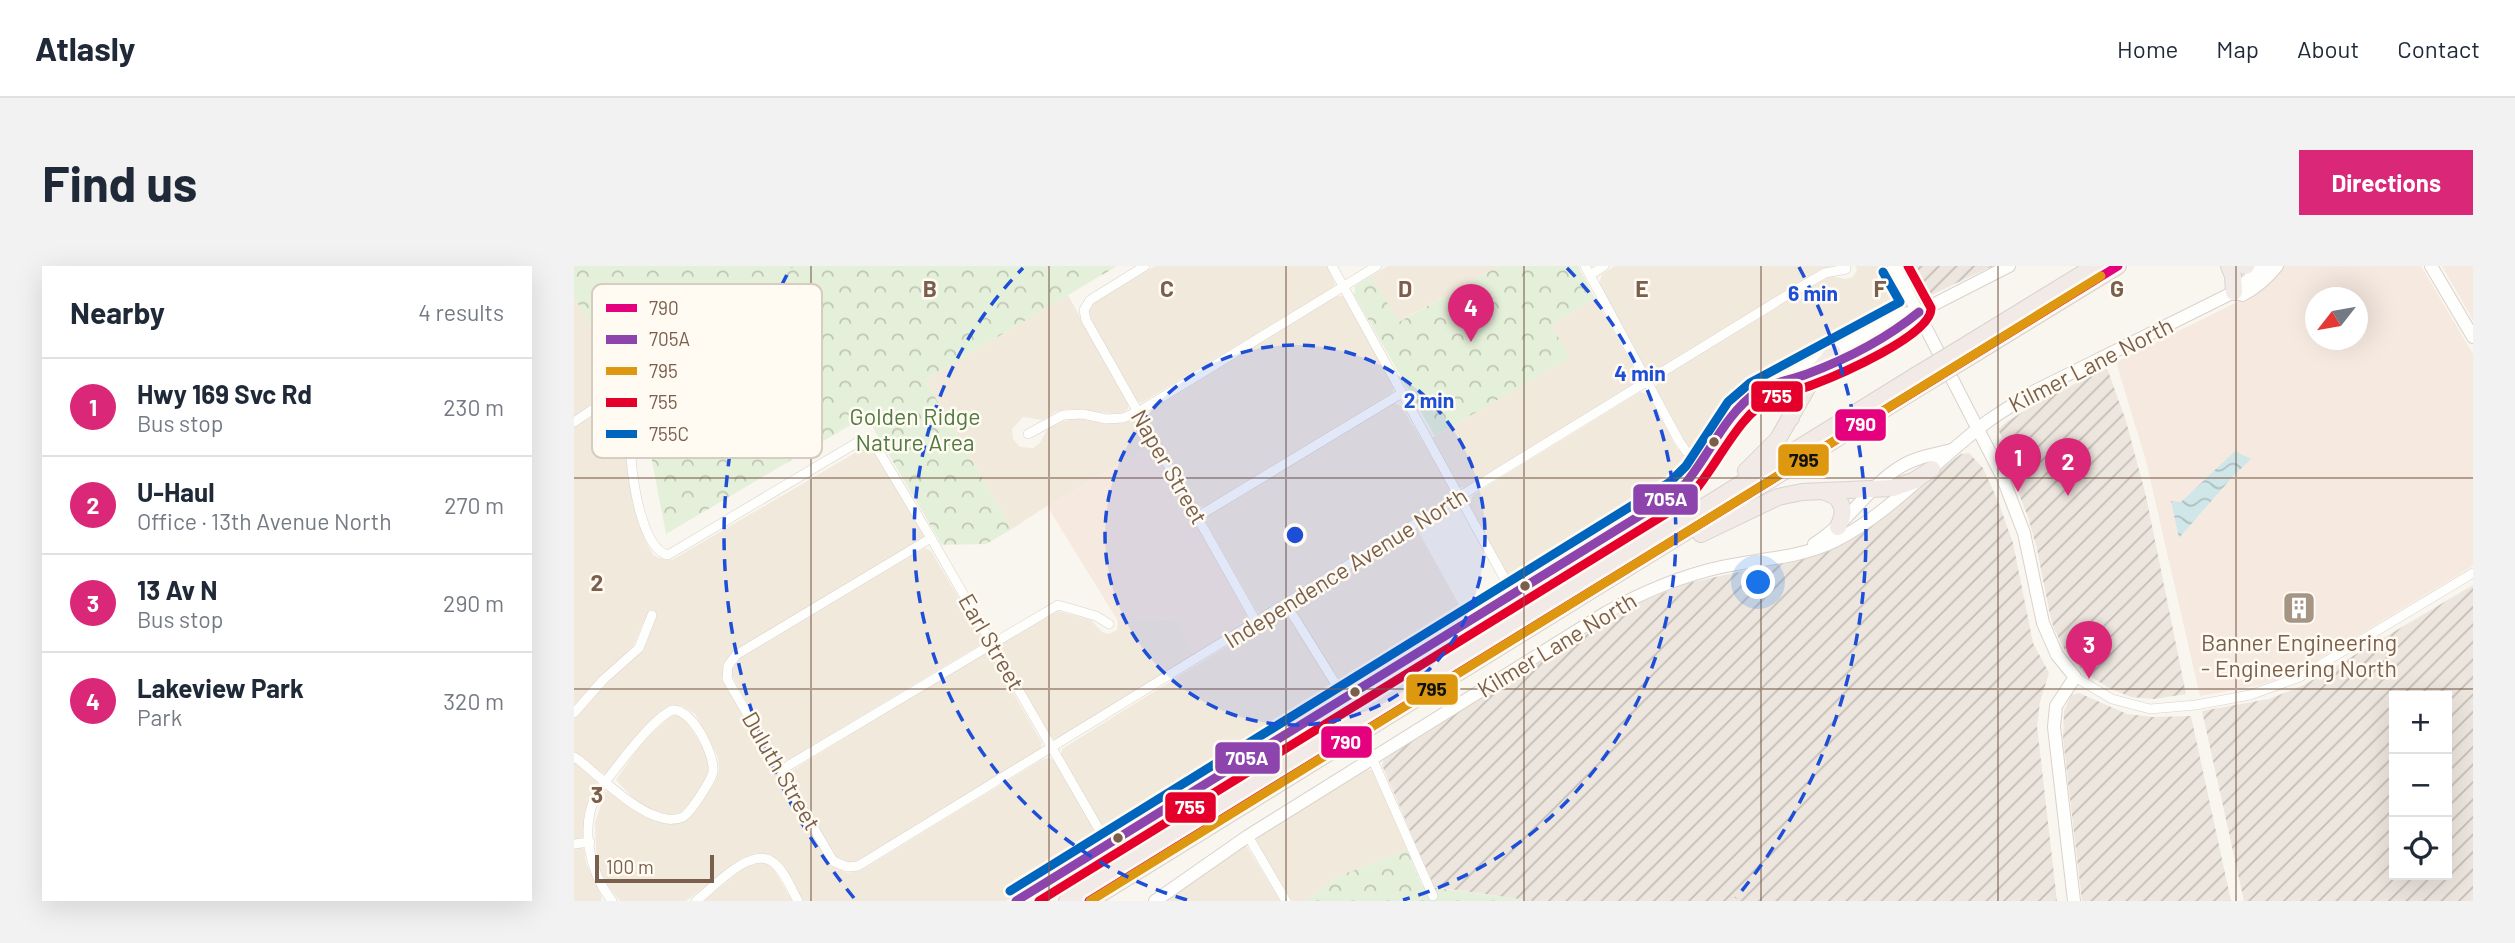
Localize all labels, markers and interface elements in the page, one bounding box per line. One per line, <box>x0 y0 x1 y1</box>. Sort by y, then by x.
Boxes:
text: Atlasly <box>35 28 135 68</box>
text: Home <box>2117 34 2178 63</box>
text: Map <box>2216 34 2259 63</box>
text: About <box>2297 34 2359 63</box>
text: Contact <box>2397 34 2480 63</box>
button: Directions <box>2299 150 2473 215</box>
text: Find us <box>42 153 197 212</box>
text: B <box>923 274 937 302</box>
text: C <box>1160 274 1174 302</box>
text: D <box>1398 274 1412 302</box>
text: E <box>1635 274 1649 302</box>
text: F <box>1874 274 1887 302</box>
text: G <box>2110 274 2124 302</box>
text: 6 min <box>1788 280 1838 305</box>
legend <box>592 284 822 458</box>
pin: 4 <box>1448 284 1494 342</box>
north arrow <box>2305 287 2368 350</box>
text: Nearby <box>70 294 165 330</box>
text: 790 <box>649 296 679 319</box>
text: 4 results <box>418 298 504 326</box>
street label: Kilmer Lane North <box>2004 311 2177 418</box>
text: 705A <box>649 327 690 350</box>
text: 795 <box>649 359 678 382</box>
text: 4 min <box>1614 360 1666 385</box>
text: Hwy 169 Svc Rd <box>137 378 312 409</box>
line badge: 755 <box>1750 380 1804 413</box>
text: 755 <box>1762 384 1792 407</box>
text: 2 min <box>1404 387 1454 412</box>
text: 755 <box>649 390 678 413</box>
text: 1 <box>89 393 97 421</box>
text: 230 m <box>443 393 504 421</box>
park label: Golden Ridge Nature Area <box>850 402 980 456</box>
street label: Naper Street <box>1126 404 1214 529</box>
line badge: 790 <box>1834 408 1887 442</box>
text: Bus stop <box>137 409 223 437</box>
text: 790 <box>1846 412 1876 435</box>
text: 755C <box>649 422 689 445</box>
pin: 1 <box>1995 434 2041 492</box>
unlabelled marker <box>1707 435 1721 449</box>
pin: 2 <box>2045 438 2091 496</box>
line badge: 795 <box>1777 443 1830 477</box>
text: 795 <box>1789 448 1819 471</box>
text: U-Haul <box>137 476 215 507</box>
street label: Independence Avenue North <box>1219 481 1472 654</box>
line badge: 705A <box>1632 483 1699 516</box>
text: 705A <box>1644 487 1688 510</box>
text: 2 <box>87 491 99 519</box>
text: 270 m <box>444 491 504 519</box>
text: Office · 13th Avenue North <box>137 507 392 535</box>
centre of rings <box>1283 523 1307 547</box>
your location <box>1741 565 1775 599</box>
text: 2 <box>591 568 603 596</box>
text: 13 Av N <box>137 574 218 605</box>
unlabelled marker <box>1518 579 1532 593</box>
street label: Kilmer Lane North <box>1472 586 1641 703</box>
street label: Earl Street <box>953 588 1031 695</box>
text: 3 <box>87 589 99 617</box>
text: 290 m <box>443 589 504 617</box>
building icon: Banner Engineering - Engineering North <box>2280 589 2318 627</box>
text: Bus stop <box>137 605 223 633</box>
pin: 3 <box>2066 621 2112 679</box>
place label: Banner Engineering - Engineering North <box>2201 628 2397 682</box>
text: Lakeview Park <box>137 672 304 703</box>
line badge: 795 <box>1405 673 1459 706</box>
text: 795 <box>1417 677 1447 700</box>
unlabelled marker <box>1348 685 1362 699</box>
text: 4 <box>86 687 100 715</box>
text: 320 m <box>443 687 504 715</box>
map controls <box>2389 691 2452 880</box>
button: + <box>2389 691 2452 754</box>
text: Park <box>137 703 182 731</box>
street label: Duluth Street <box>737 706 827 835</box>
line badge: 790 <box>1320 725 1373 759</box>
text: 790 <box>1331 730 1361 753</box>
line badge: 705A <box>1214 741 1281 775</box>
text: 705A <box>1225 746 1269 769</box>
button: − <box>2389 754 2452 817</box>
text: 3 <box>591 780 603 808</box>
line badge: 755 <box>1164 791 1217 824</box>
text: 755 <box>1175 795 1205 818</box>
button: locate <box>2389 817 2452 880</box>
unlabelled marker <box>1111 831 1125 845</box>
scale bar <box>595 852 714 884</box>
text: 100 m <box>606 855 654 878</box>

